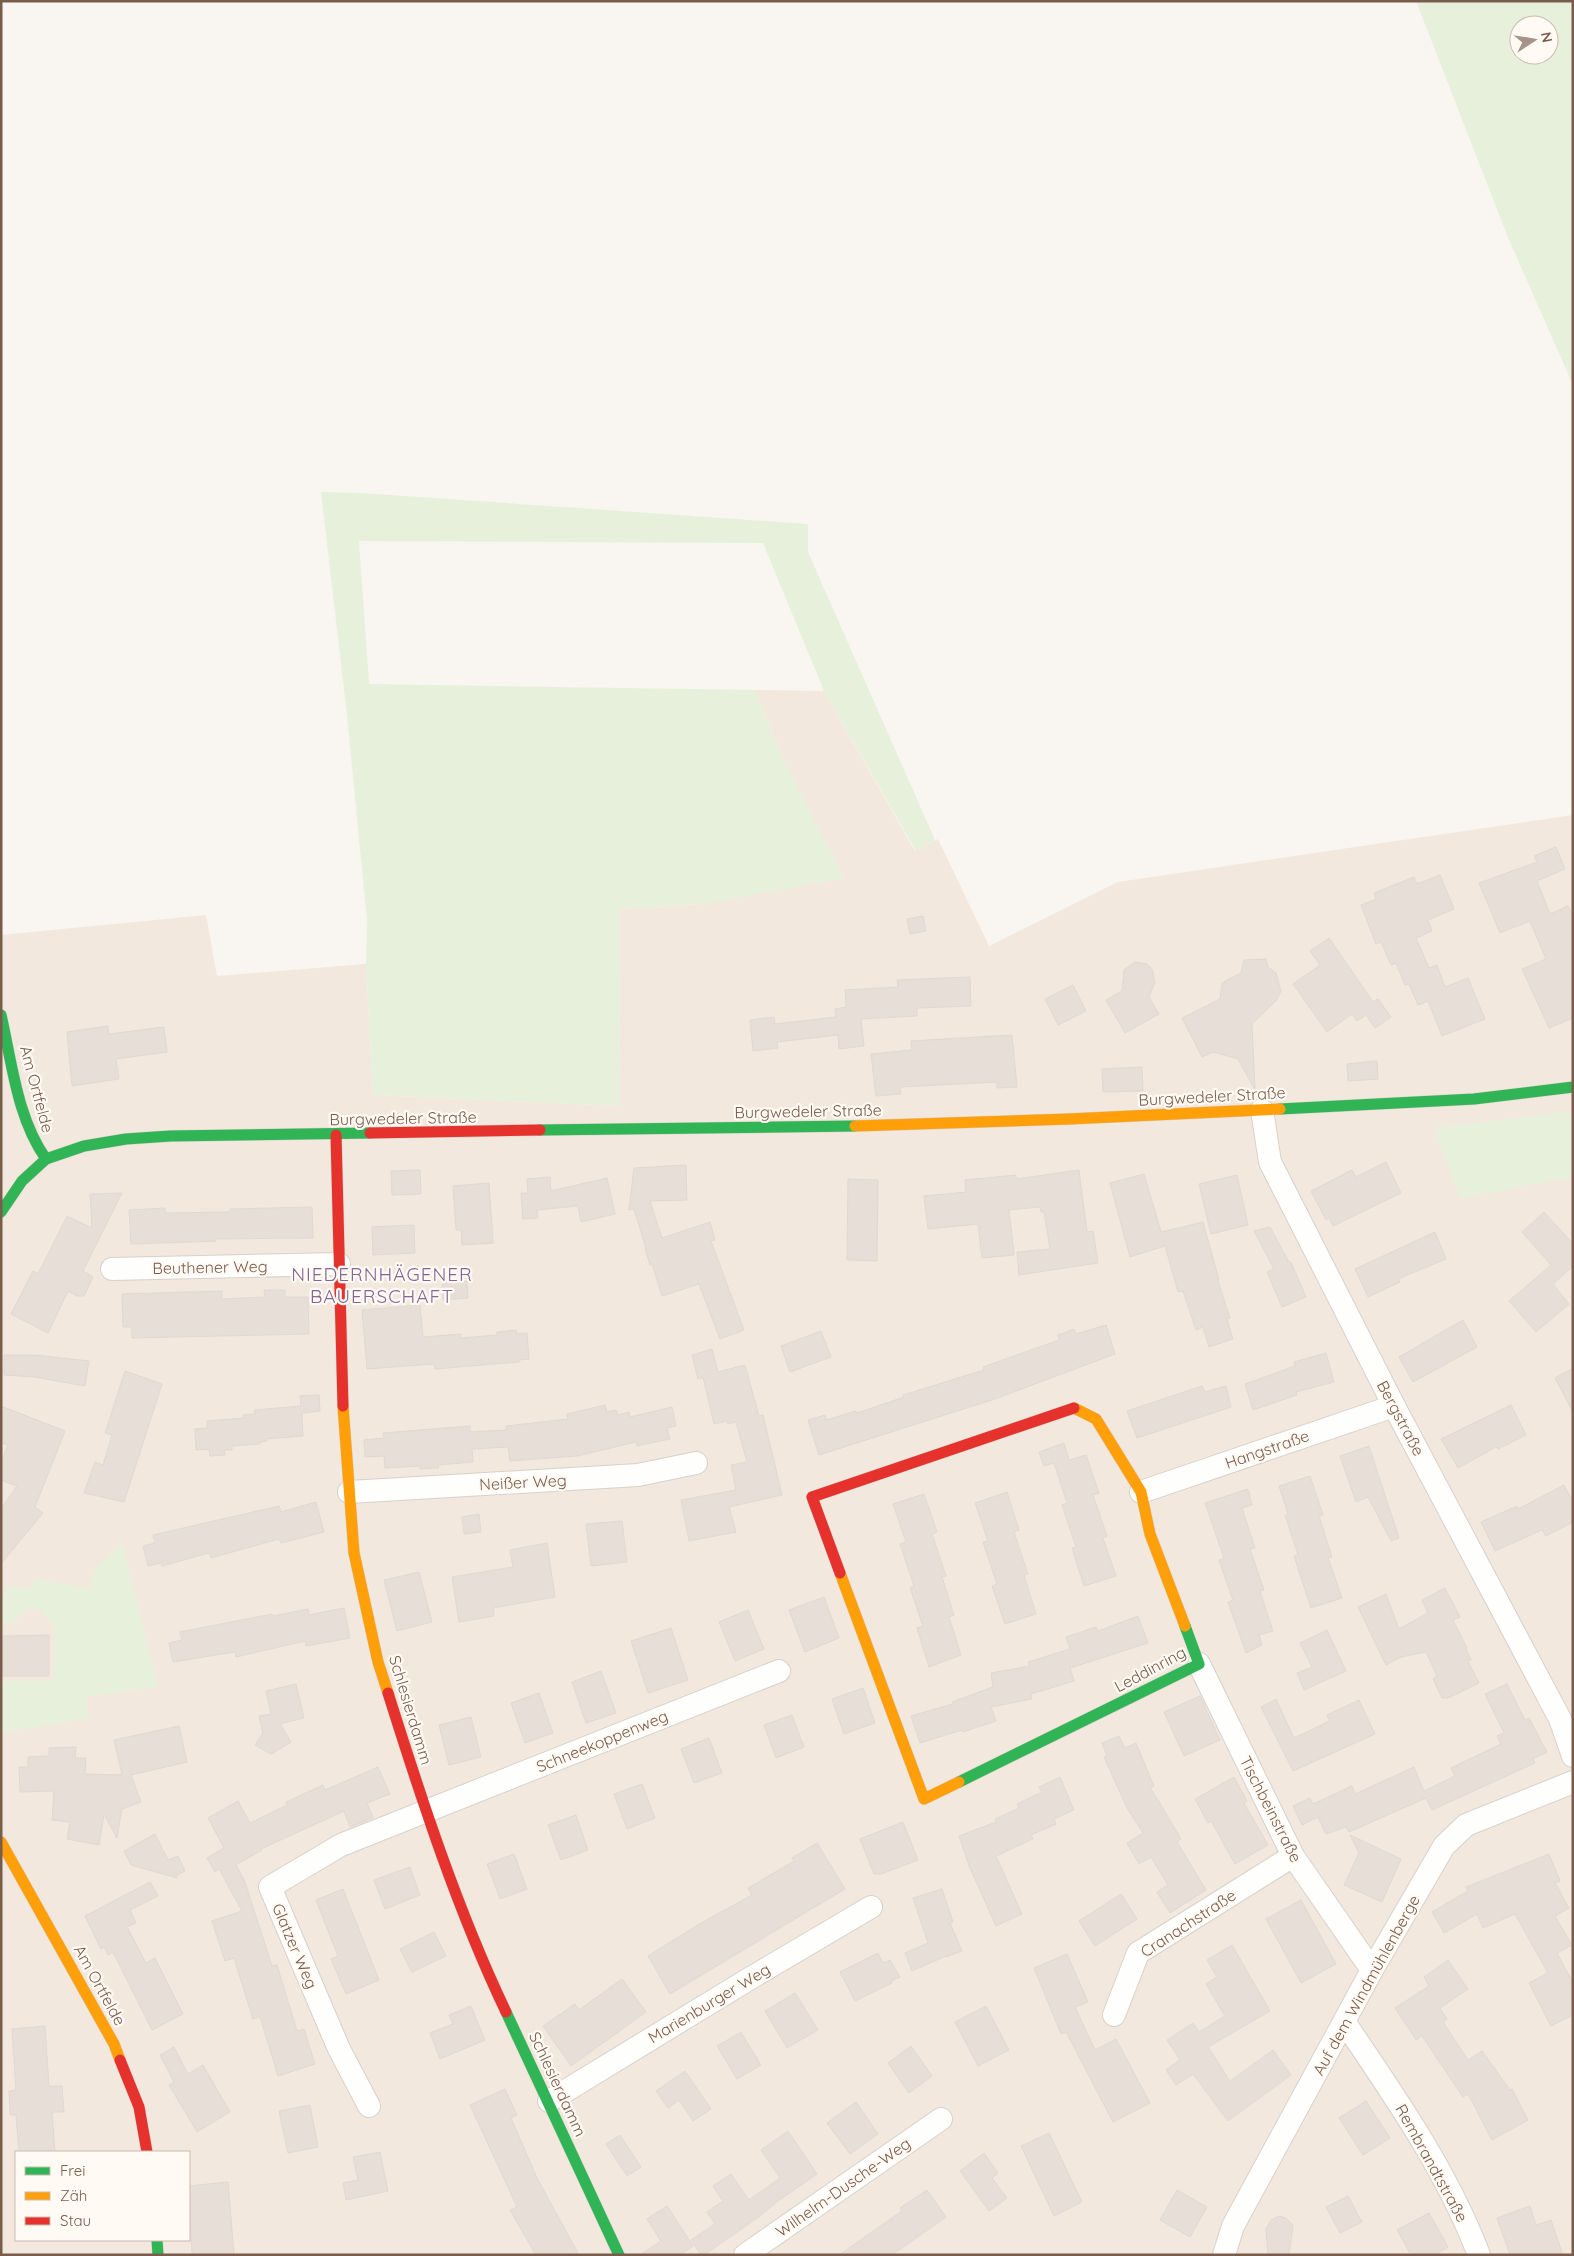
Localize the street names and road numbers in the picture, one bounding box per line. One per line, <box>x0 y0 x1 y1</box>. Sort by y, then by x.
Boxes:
street label: Am Ortfelde <box>16 1043 58 1135</box>
street label: Burgwedeler Straße <box>1138 1082 1286 1110</box>
street label: Burgwedeler Straße <box>734 1100 882 1122</box>
street label: Burgwedeler Straße <box>329 1107 477 1129</box>
street label: Beuthener Weg <box>152 1256 268 1278</box>
street label: Bergstraße <box>1373 1377 1429 1459</box>
street label: Hangstraße <box>1222 1425 1312 1473</box>
street label: Neißer Weg <box>479 1470 567 1494</box>
street label: Leddinring <box>1111 1642 1189 1696</box>
street label: Schlesierdamm <box>385 1653 437 1767</box>
street label: Schneekoppenweg <box>533 1705 671 1777</box>
street label: Tischbeinstraße <box>1236 1752 1306 1866</box>
street label: Cranachstraße <box>1137 1885 1239 1961</box>
street label: Auf dem Windmühlenberge <box>1308 1891 1424 2079</box>
street label: Glatzer Weg <box>268 1900 322 1992</box>
street label: Am Ortfelde <box>70 1941 130 2029</box>
street label: Marienburger Weg <box>644 1959 774 2047</box>
street label: Schlesierdamm <box>525 2028 591 2140</box>
street label: Rembrandtstraße <box>1391 2101 1473 2225</box>
street label: Wilhelm-Dusche-Weg <box>772 2133 914 2241</box>

